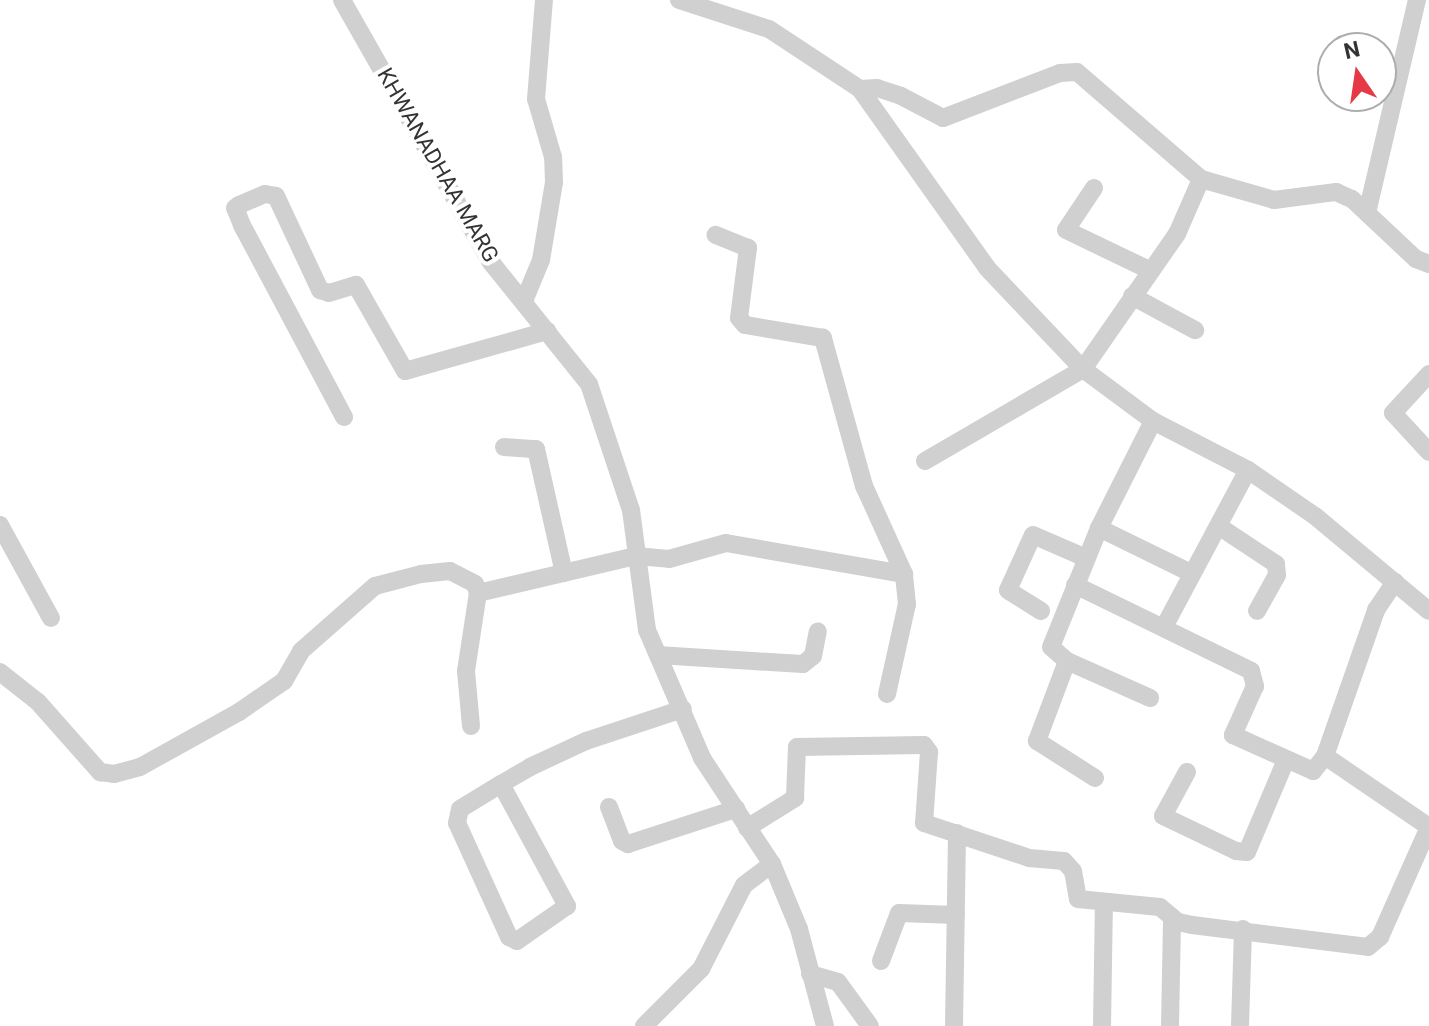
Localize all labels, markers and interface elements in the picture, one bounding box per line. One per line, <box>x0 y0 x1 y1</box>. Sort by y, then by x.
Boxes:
north arrow <box>1317 32 1397 112</box>
text: N <box>1342 36 1362 64</box>
street label: KHWANADHAA MARG <box>372 63 504 267</box>

